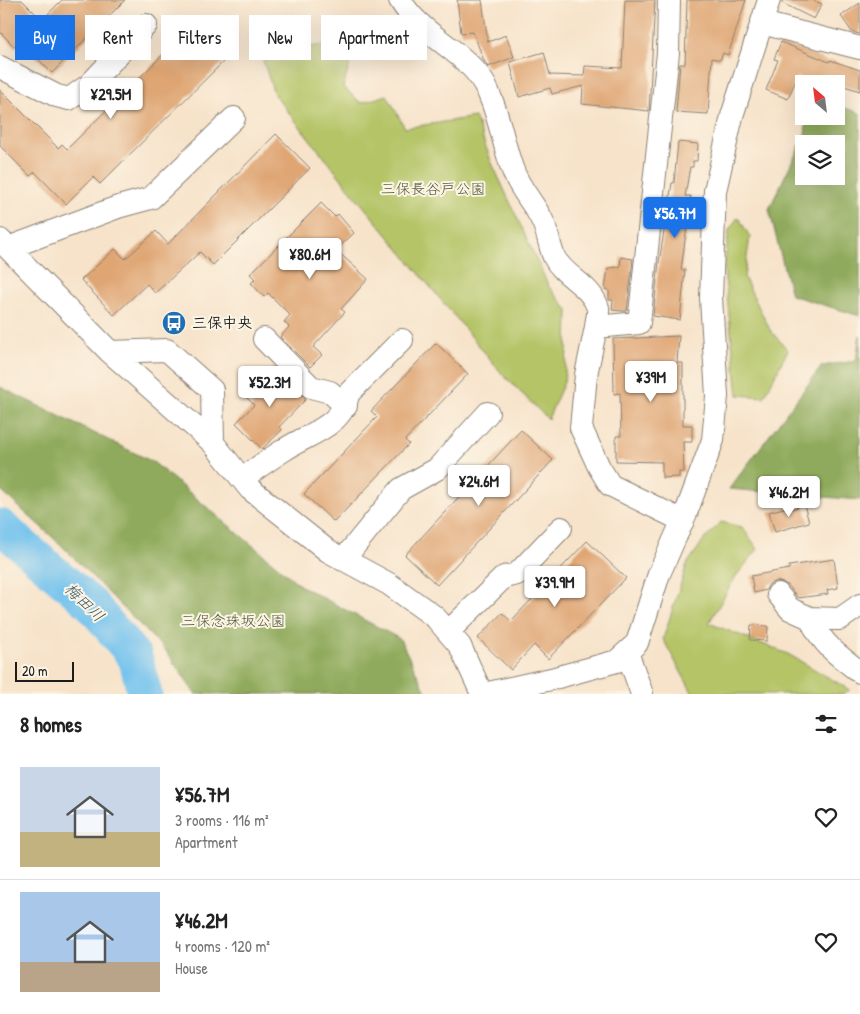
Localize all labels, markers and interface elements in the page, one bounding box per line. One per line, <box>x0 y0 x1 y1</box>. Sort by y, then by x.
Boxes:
chip: Buy <box>15 15 75 60</box>
chip: Rent <box>85 15 151 60</box>
chip: Filters <box>161 15 239 60</box>
chip: New <box>249 15 311 60</box>
chip: Apartment <box>321 15 427 60</box>
north arrow <box>795 75 845 125</box>
map controls <box>795 75 845 185</box>
pin: ¥29.5M <box>70 78 152 120</box>
text: ¥29.5M <box>91 83 131 105</box>
button: layers <box>795 135 845 185</box>
park label: 三保長谷戸公園 <box>380 178 486 199</box>
pin: ¥56.7M <box>634 196 716 239</box>
text: ¥56.7M <box>654 202 696 224</box>
pin: ¥80.6M <box>269 238 351 280</box>
text: ¥80.6M <box>290 243 330 265</box>
bus stop icon: 三保中央 <box>161 310 187 336</box>
place label: 三保中央 <box>192 312 252 333</box>
pin: ¥39M <box>621 360 681 403</box>
pin: ¥52.3M <box>229 366 311 408</box>
text: ¥39M <box>636 366 666 388</box>
text: ¥52.3M <box>249 371 291 393</box>
pin: ¥24.6M <box>438 464 520 507</box>
text: ¥24.6M <box>459 470 499 492</box>
pin: ¥46.2M <box>748 476 830 518</box>
text: ¥46.2M <box>769 481 809 503</box>
pin: ¥39.9M <box>514 566 596 608</box>
text: ¥39.9M <box>535 571 575 593</box>
water label: 梅田川 <box>60 577 110 627</box>
park label: 三保念珠坂公園 <box>180 610 286 631</box>
scale bar <box>15 659 74 682</box>
text: 20 m <box>22 661 48 680</box>
text: 8 homes <box>20 710 82 739</box>
icon: filters <box>812 710 840 738</box>
text: ¥56.7M <box>175 780 229 809</box>
icon: home <box>60 787 120 847</box>
icon: heart <box>812 803 840 831</box>
text: 3 rooms · 116 m² <box>175 809 269 831</box>
text: Apartment <box>175 831 238 853</box>
text: ¥46.2M <box>175 906 228 935</box>
icon: home <box>60 912 120 972</box>
icon: heart <box>812 928 840 956</box>
text: 4 rooms · 120 m² <box>175 935 270 957</box>
text: House <box>175 957 208 979</box>

